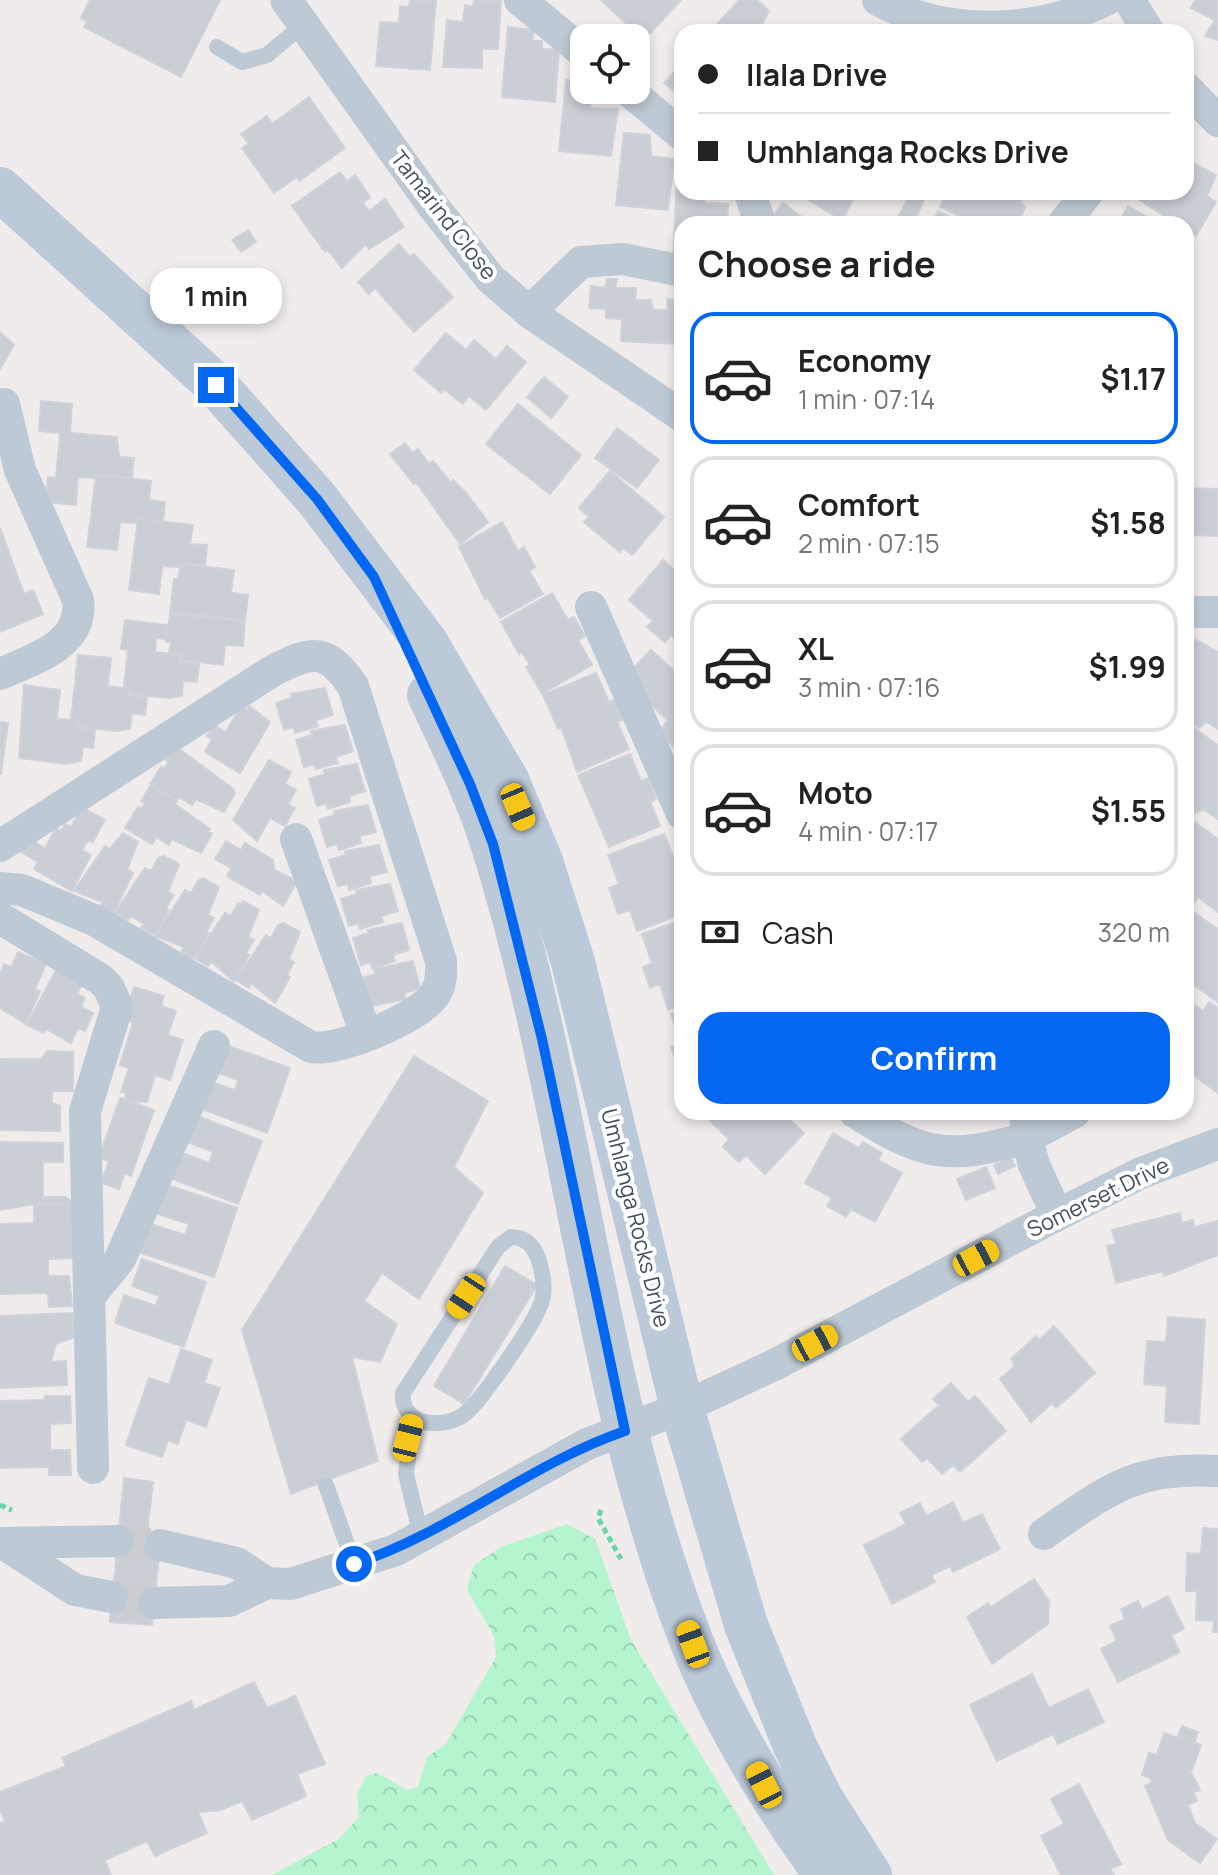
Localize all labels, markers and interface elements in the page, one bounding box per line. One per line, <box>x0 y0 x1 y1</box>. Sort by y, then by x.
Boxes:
map controls <box>570 24 650 104</box>
button: locate <box>570 24 650 104</box>
text: Ilala Drive <box>746 54 887 95</box>
text: Umhlanga Rocks Drive <box>746 131 1069 172</box>
street label: Tamarind Close <box>384 144 504 286</box>
text: Choose a ride <box>698 239 936 288</box>
callout: 1 min <box>150 269 282 325</box>
text: 1 min <box>184 278 248 314</box>
text: Economy <box>798 340 931 381</box>
icon: car <box>702 342 774 414</box>
text: $1.17 <box>1101 358 1166 399</box>
route end <box>198 367 234 403</box>
text: 1 min · 07:14 <box>798 381 935 417</box>
text: Comfort <box>798 484 920 525</box>
icon: car <box>702 486 774 558</box>
text: $1.58 <box>1090 502 1166 543</box>
text: 2 min · 07:15 <box>798 525 940 561</box>
text: XL <box>798 628 834 669</box>
icon: car <box>702 630 774 702</box>
text: $1.99 <box>1089 646 1166 687</box>
text: 3 min · 07:16 <box>798 669 940 705</box>
text: Moto <box>798 772 873 813</box>
icon: car <box>702 774 774 846</box>
car <box>498 780 538 834</box>
text: $1.55 <box>1091 790 1166 831</box>
text: 4 min · 07:17 <box>798 813 938 849</box>
icon: cash <box>698 910 742 954</box>
text: Cash <box>762 912 834 953</box>
text: 320 m <box>1098 914 1170 950</box>
button: Confirm <box>698 1012 1170 1104</box>
street label: Umhlanga Rocks Drive <box>594 1106 678 1331</box>
street label: Somerset Drive <box>1022 1150 1174 1244</box>
car <box>949 1236 1003 1280</box>
car <box>443 1269 489 1323</box>
car <box>788 1321 842 1365</box>
car <box>391 1412 425 1464</box>
route start <box>336 1546 372 1582</box>
car <box>674 1617 712 1671</box>
car <box>742 1758 786 1812</box>

